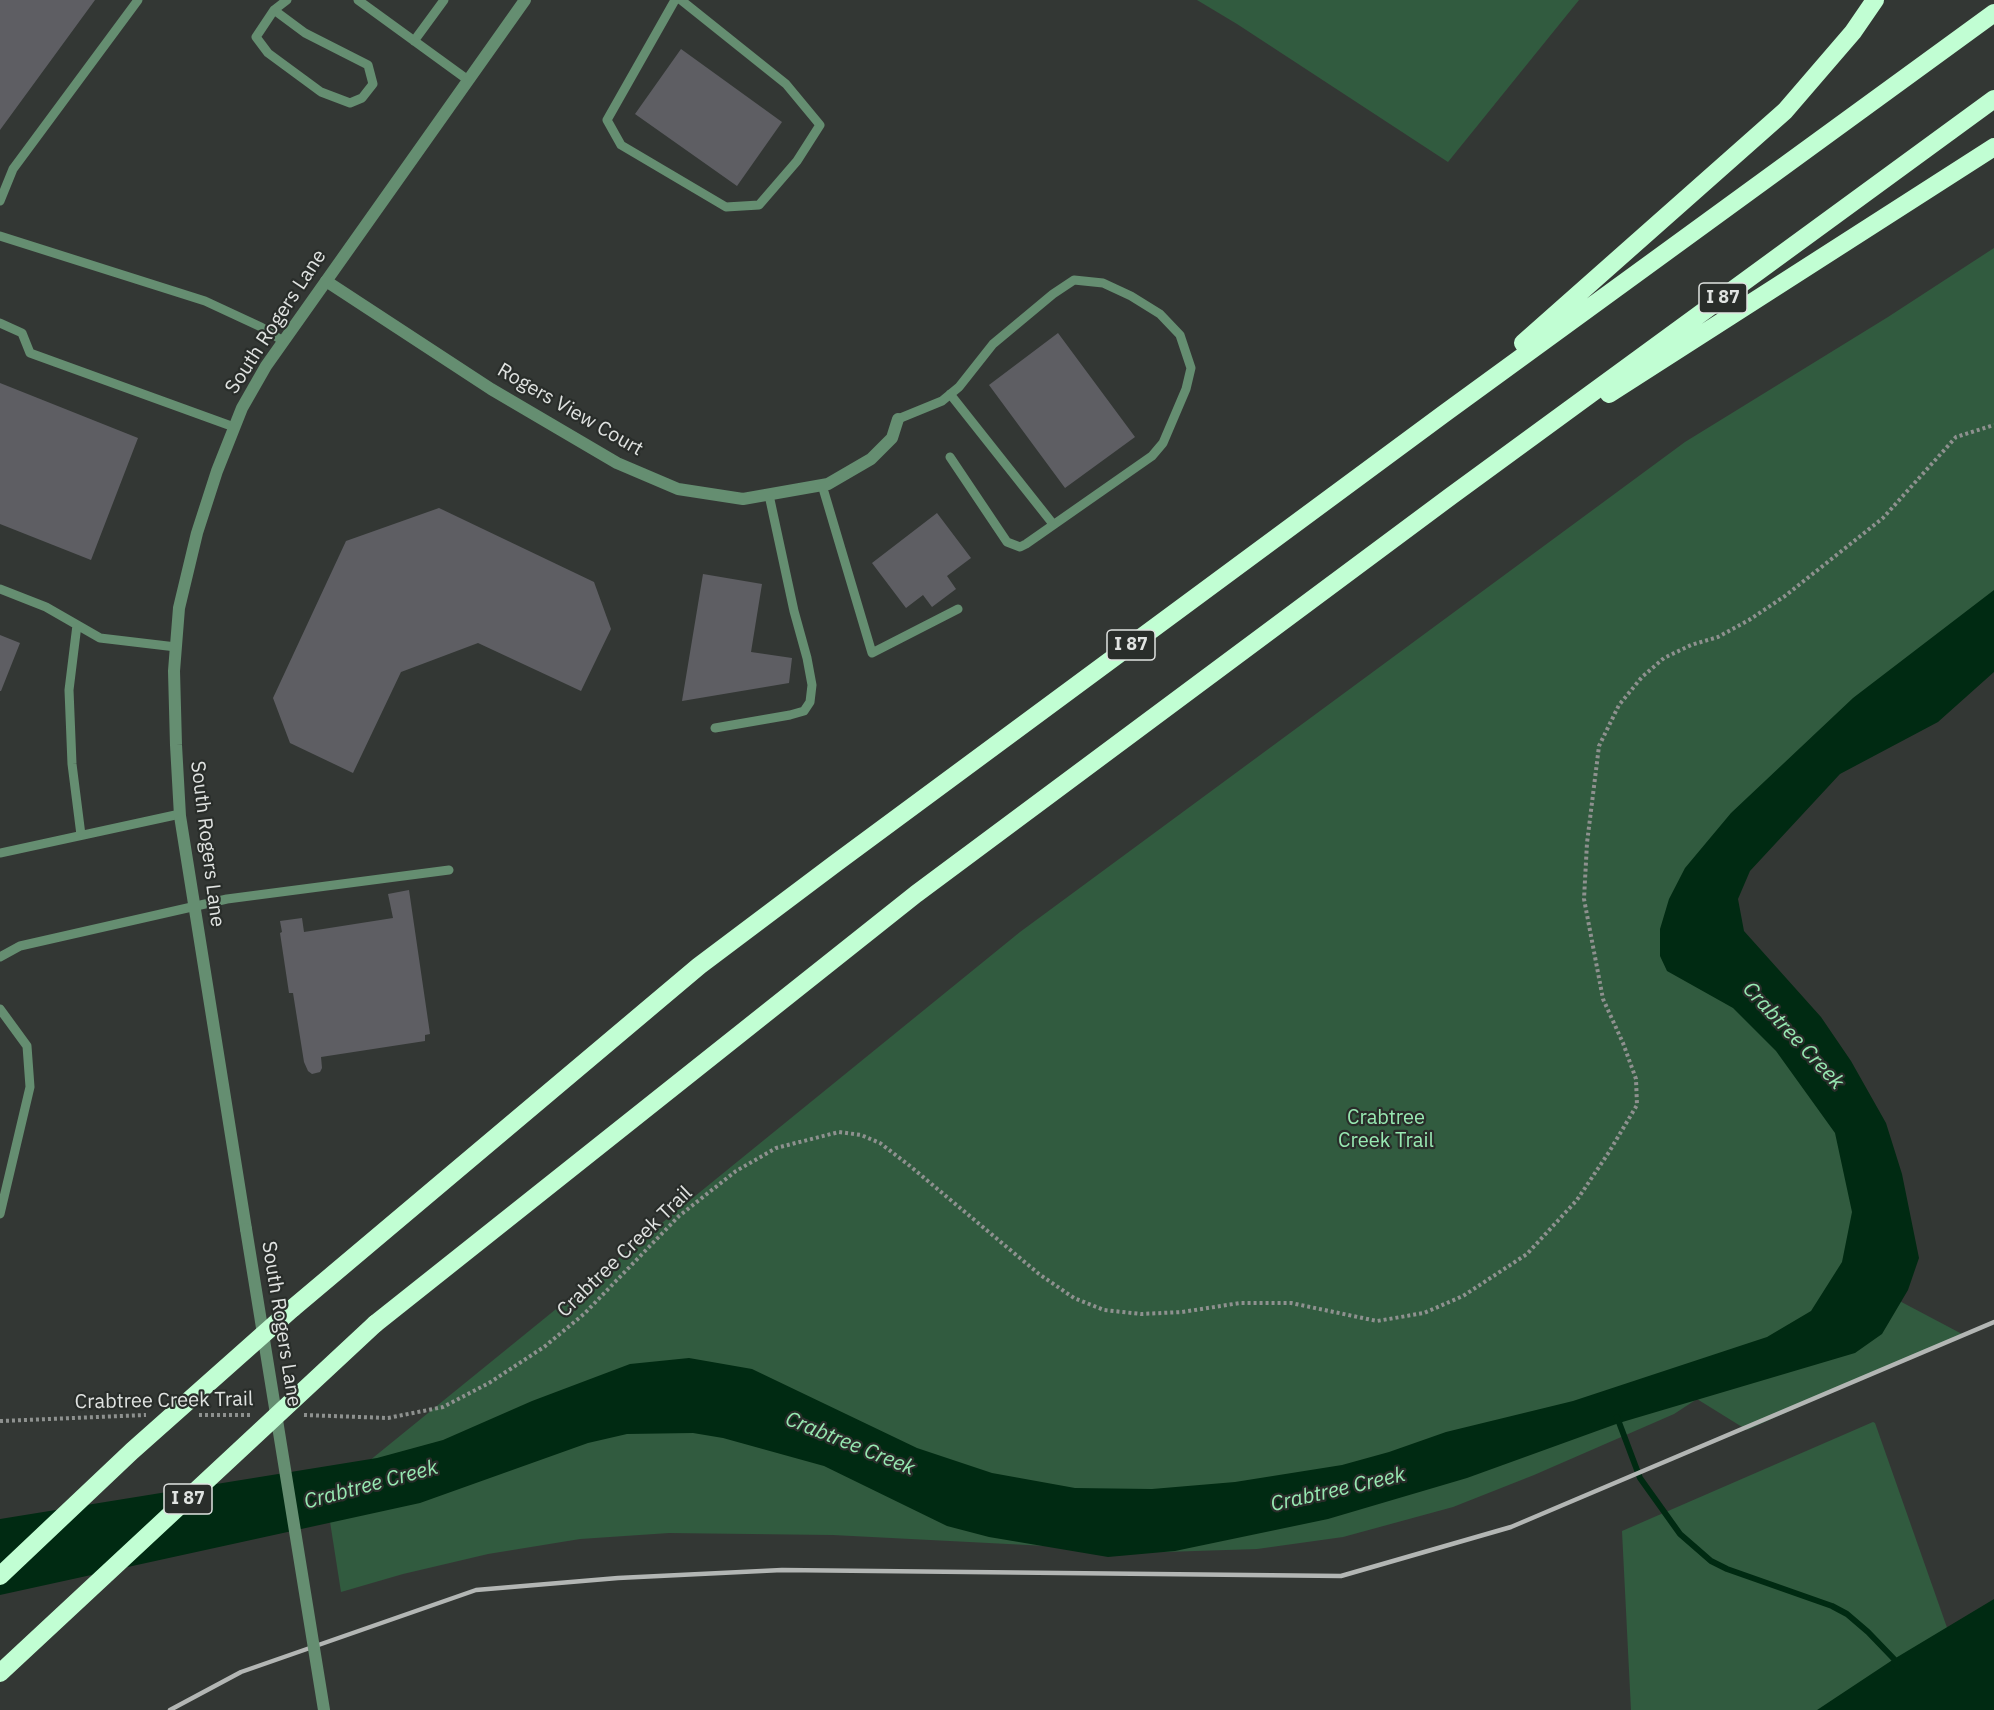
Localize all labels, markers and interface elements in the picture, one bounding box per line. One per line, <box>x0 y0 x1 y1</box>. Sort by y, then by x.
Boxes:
street label: South Rogers Lane <box>220 245 332 399</box>
road number: I 87 <box>1699 283 1747 313</box>
street label: Rogers View Court <box>493 358 647 462</box>
road number: I 87 <box>1107 630 1155 660</box>
street label: South Rogers Lane <box>185 760 229 928</box>
water label: Crabtree Creek <box>1737 977 1849 1095</box>
park label: Crabtree Creek Trail <box>1338 1106 1434 1153</box>
street label: Crabtree Creek Trail <box>552 1181 698 1323</box>
street label: South Rogers Lane <box>256 1240 306 1408</box>
street label: Crabtree Creek Trail <box>75 1387 253 1415</box>
water label: Crabtree Creek <box>782 1407 918 1481</box>
water label: Crabtree Creek <box>301 1455 441 1515</box>
water label: Crabtree Creek <box>1268 1462 1408 1518</box>
road number: I 87 <box>164 1484 212 1514</box>

